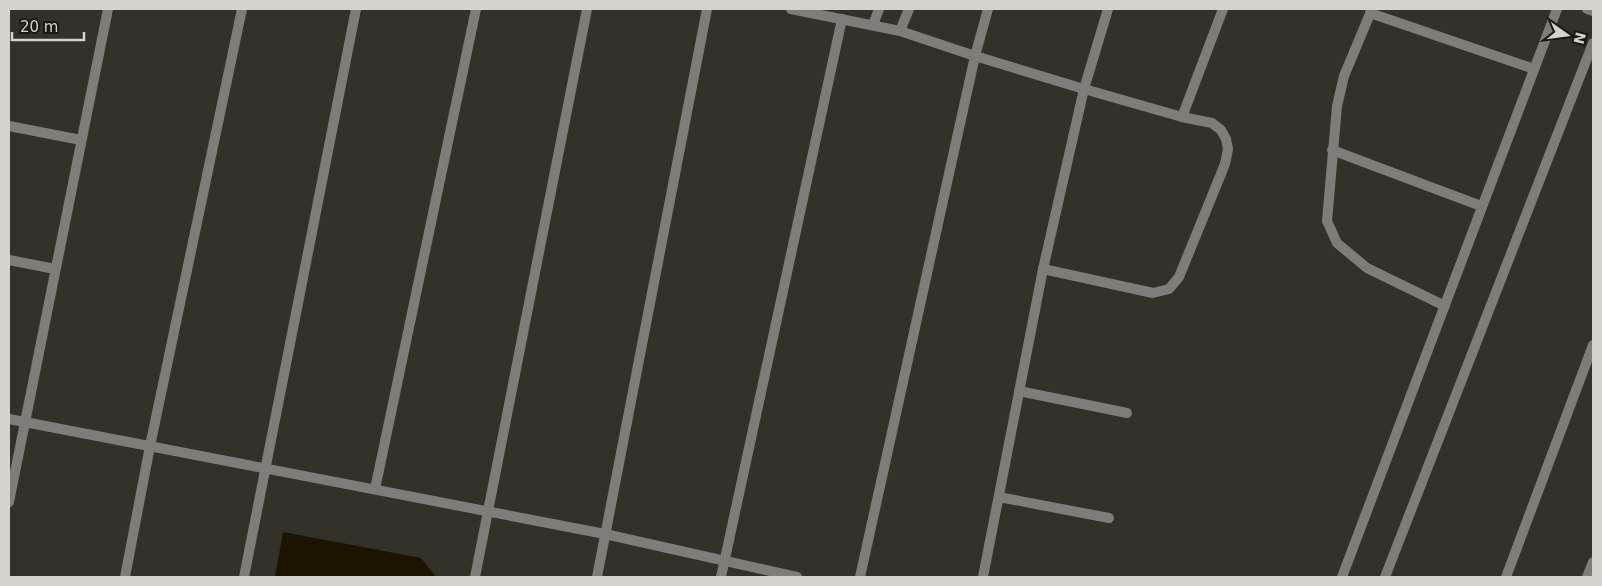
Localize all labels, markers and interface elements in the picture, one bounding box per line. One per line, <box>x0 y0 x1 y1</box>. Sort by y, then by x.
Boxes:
scale bar <box>12 10 85 42</box>
north arrow <box>1542 10 1592 60</box>
text: 20 m <box>20 18 58 36</box>
text: N <box>1570 31 1589 46</box>

